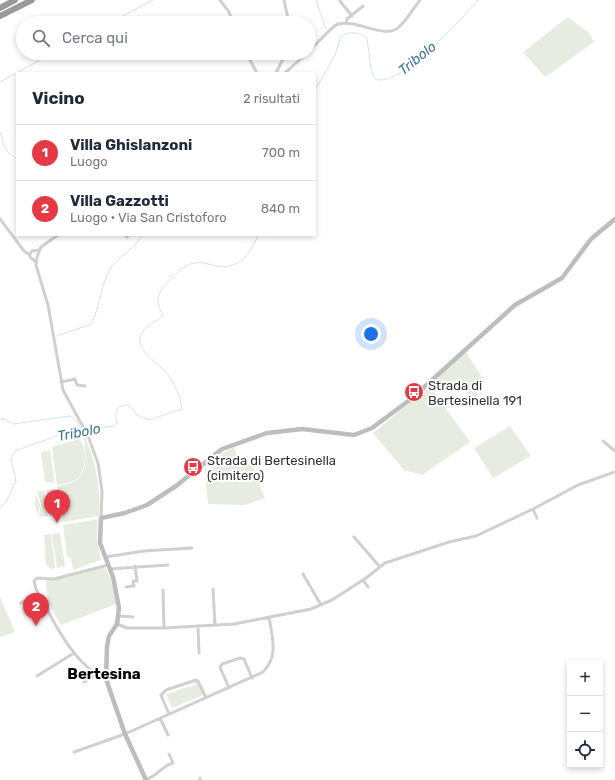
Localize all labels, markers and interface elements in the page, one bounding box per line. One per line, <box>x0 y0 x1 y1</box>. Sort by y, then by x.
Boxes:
search box <box>16 16 316 60</box>
icon: search <box>30 27 52 49</box>
text: Cerca qui <box>62 29 128 47</box>
water label: Tribolo <box>395 38 440 79</box>
text: Vicino <box>32 88 85 108</box>
text: 2 risultati <box>243 91 300 106</box>
text: Villa Ghislanzoni <box>70 136 192 154</box>
text: 1 <box>42 145 48 160</box>
text: 700 m <box>262 145 300 160</box>
text: Luogo <box>70 154 108 169</box>
text: Villa Gazzotti <box>70 192 169 210</box>
text: 2 <box>41 201 49 216</box>
text: 840 m <box>261 201 300 216</box>
text: Luogo · Via San Cristoforo <box>70 210 227 225</box>
your location <box>361 324 381 344</box>
place label: Strada di Bertesinella 191 <box>428 378 522 408</box>
bus stop icon: Strada di Bertesinella 191 <box>403 381 425 403</box>
water label: Tribolo <box>56 420 102 445</box>
place label: Strada di Bertesinella (cimitero) <box>207 453 336 483</box>
bus stop icon: Strada di Bertesinella (cimitero) <box>182 456 204 478</box>
pin: 1 <box>44 490 70 523</box>
pin: 2 <box>23 593 49 626</box>
map controls <box>567 660 603 768</box>
button: + <box>567 660 603 696</box>
district label: Bertesina <box>67 665 141 683</box>
button: − <box>567 696 603 732</box>
button: locate <box>567 732 603 768</box>

